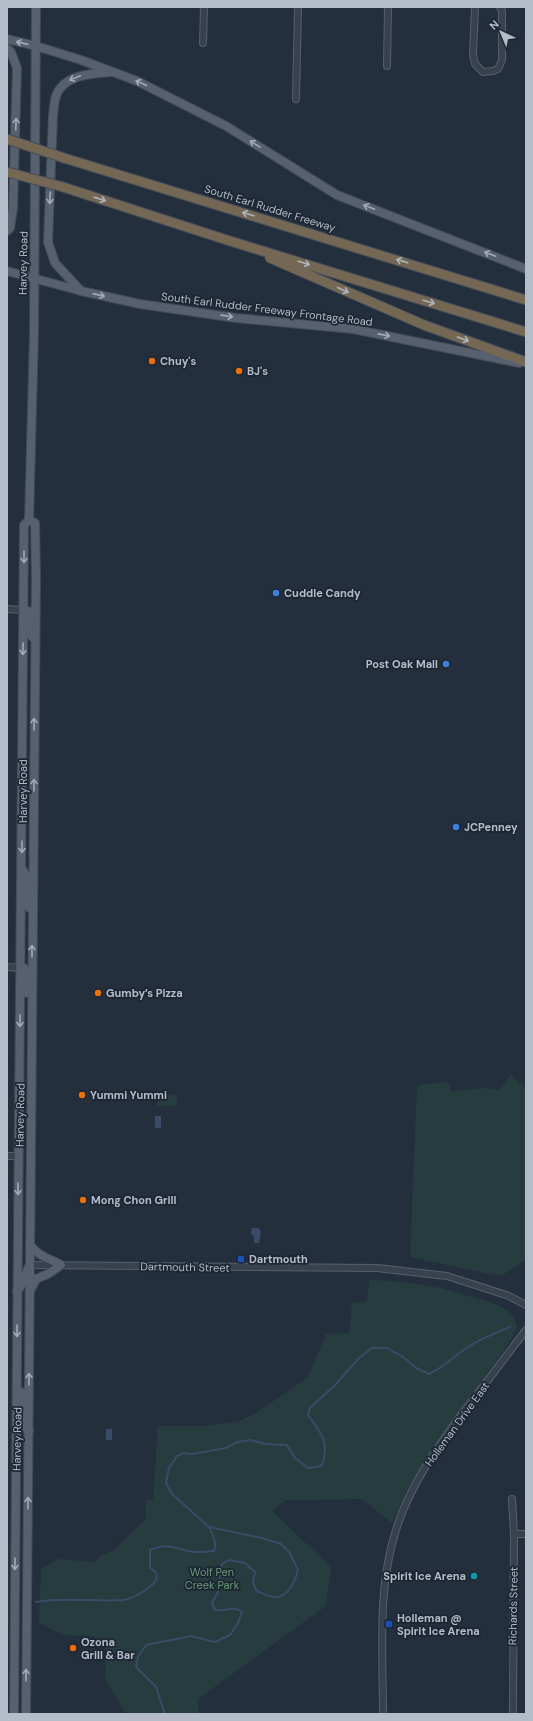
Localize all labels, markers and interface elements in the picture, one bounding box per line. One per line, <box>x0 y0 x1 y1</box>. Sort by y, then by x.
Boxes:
north arrow <box>481 12 521 52</box>
text: N <box>486 17 502 33</box>
one-way arrow <box>15 38 28 46</box>
one-way arrow <box>70 74 82 82</box>
one-way arrow <box>135 79 147 86</box>
one-way arrow <box>12 118 19 131</box>
one-way arrow <box>250 140 261 148</box>
street label: South Earl Rudder Freeway <box>203 181 337 235</box>
one-way arrow <box>46 191 53 204</box>
one-way arrow <box>94 196 107 203</box>
one-way arrow <box>363 203 375 211</box>
one-way arrow <box>241 210 254 217</box>
street label: Harvey Road <box>15 231 31 295</box>
one-way arrow <box>484 250 496 258</box>
one-way arrow <box>395 257 408 264</box>
one-way arrow <box>298 260 311 267</box>
one-way arrow <box>337 287 349 294</box>
street label: South Earl Rudder Freeway Frontage Road <box>160 289 374 329</box>
one-way arrow <box>92 292 105 299</box>
one-way arrow <box>422 299 435 306</box>
one-way arrow <box>220 312 233 320</box>
one-way arrow <box>377 332 390 340</box>
one-way arrow <box>457 336 470 343</box>
place label: Chuy's <box>160 354 197 368</box>
marker: Chuy's <box>147 356 157 366</box>
place label: BJ's <box>247 364 268 378</box>
marker: BJ's <box>234 366 244 376</box>
one-way arrow <box>20 550 28 563</box>
place label: Cuddle Candy <box>284 586 361 600</box>
marker: Cuddle Candy <box>271 588 281 598</box>
one-way arrow <box>19 642 26 655</box>
place label: Post Oak Mall <box>366 657 438 671</box>
marker: Post Oak Mall <box>441 659 451 669</box>
one-way arrow <box>30 718 38 731</box>
street label: Harvey Road <box>16 759 30 823</box>
one-way arrow <box>30 779 38 792</box>
place label: JCPenney <box>464 820 518 834</box>
marker: JCPenney <box>451 822 461 832</box>
one-way arrow <box>18 840 26 853</box>
one-way arrow <box>28 945 36 958</box>
place label: Gumby’s Pizza <box>106 986 183 1000</box>
marker: Gumby’s Pizza <box>93 988 103 998</box>
one-way arrow <box>17 1014 24 1027</box>
street label: Harvey Road <box>12 1083 28 1147</box>
place label: Yummi Yummi <box>90 1088 167 1102</box>
marker: Yummi Yummi <box>77 1090 87 1100</box>
one-way arrow <box>14 1182 22 1195</box>
place label: Mong Chon Grill <box>91 1193 176 1207</box>
marker: Mong Chon Grill <box>78 1195 88 1205</box>
place label: Dartmouth <box>249 1252 308 1266</box>
marker: Dartmouth <box>236 1254 246 1264</box>
street label: Dartmouth Street <box>140 1259 230 1275</box>
one-way arrow <box>13 1324 21 1337</box>
one-way arrow <box>25 1373 33 1386</box>
street label: Holleman Drive East <box>422 1379 492 1469</box>
street label: Harvey Road <box>9 1407 25 1471</box>
one-way arrow <box>24 1497 31 1510</box>
one-way arrow <box>11 1557 19 1570</box>
park label: Wolf Pen Creek Park <box>185 1565 240 1592</box>
street label: Richards Street <box>505 1567 521 1645</box>
place label: Spirit Ice Arena <box>383 1569 466 1583</box>
marker: Spirit Ice Arena <box>469 1571 479 1581</box>
place label: Holleman @ Spirit Ice Arena <box>397 1611 480 1638</box>
marker: Holleman @ Spirit Ice Arena <box>384 1619 394 1629</box>
place label: Ozona Grill & Bar <box>81 1635 135 1662</box>
marker: Ozona Grill & Bar <box>68 1643 78 1653</box>
one-way arrow <box>22 1669 30 1682</box>

